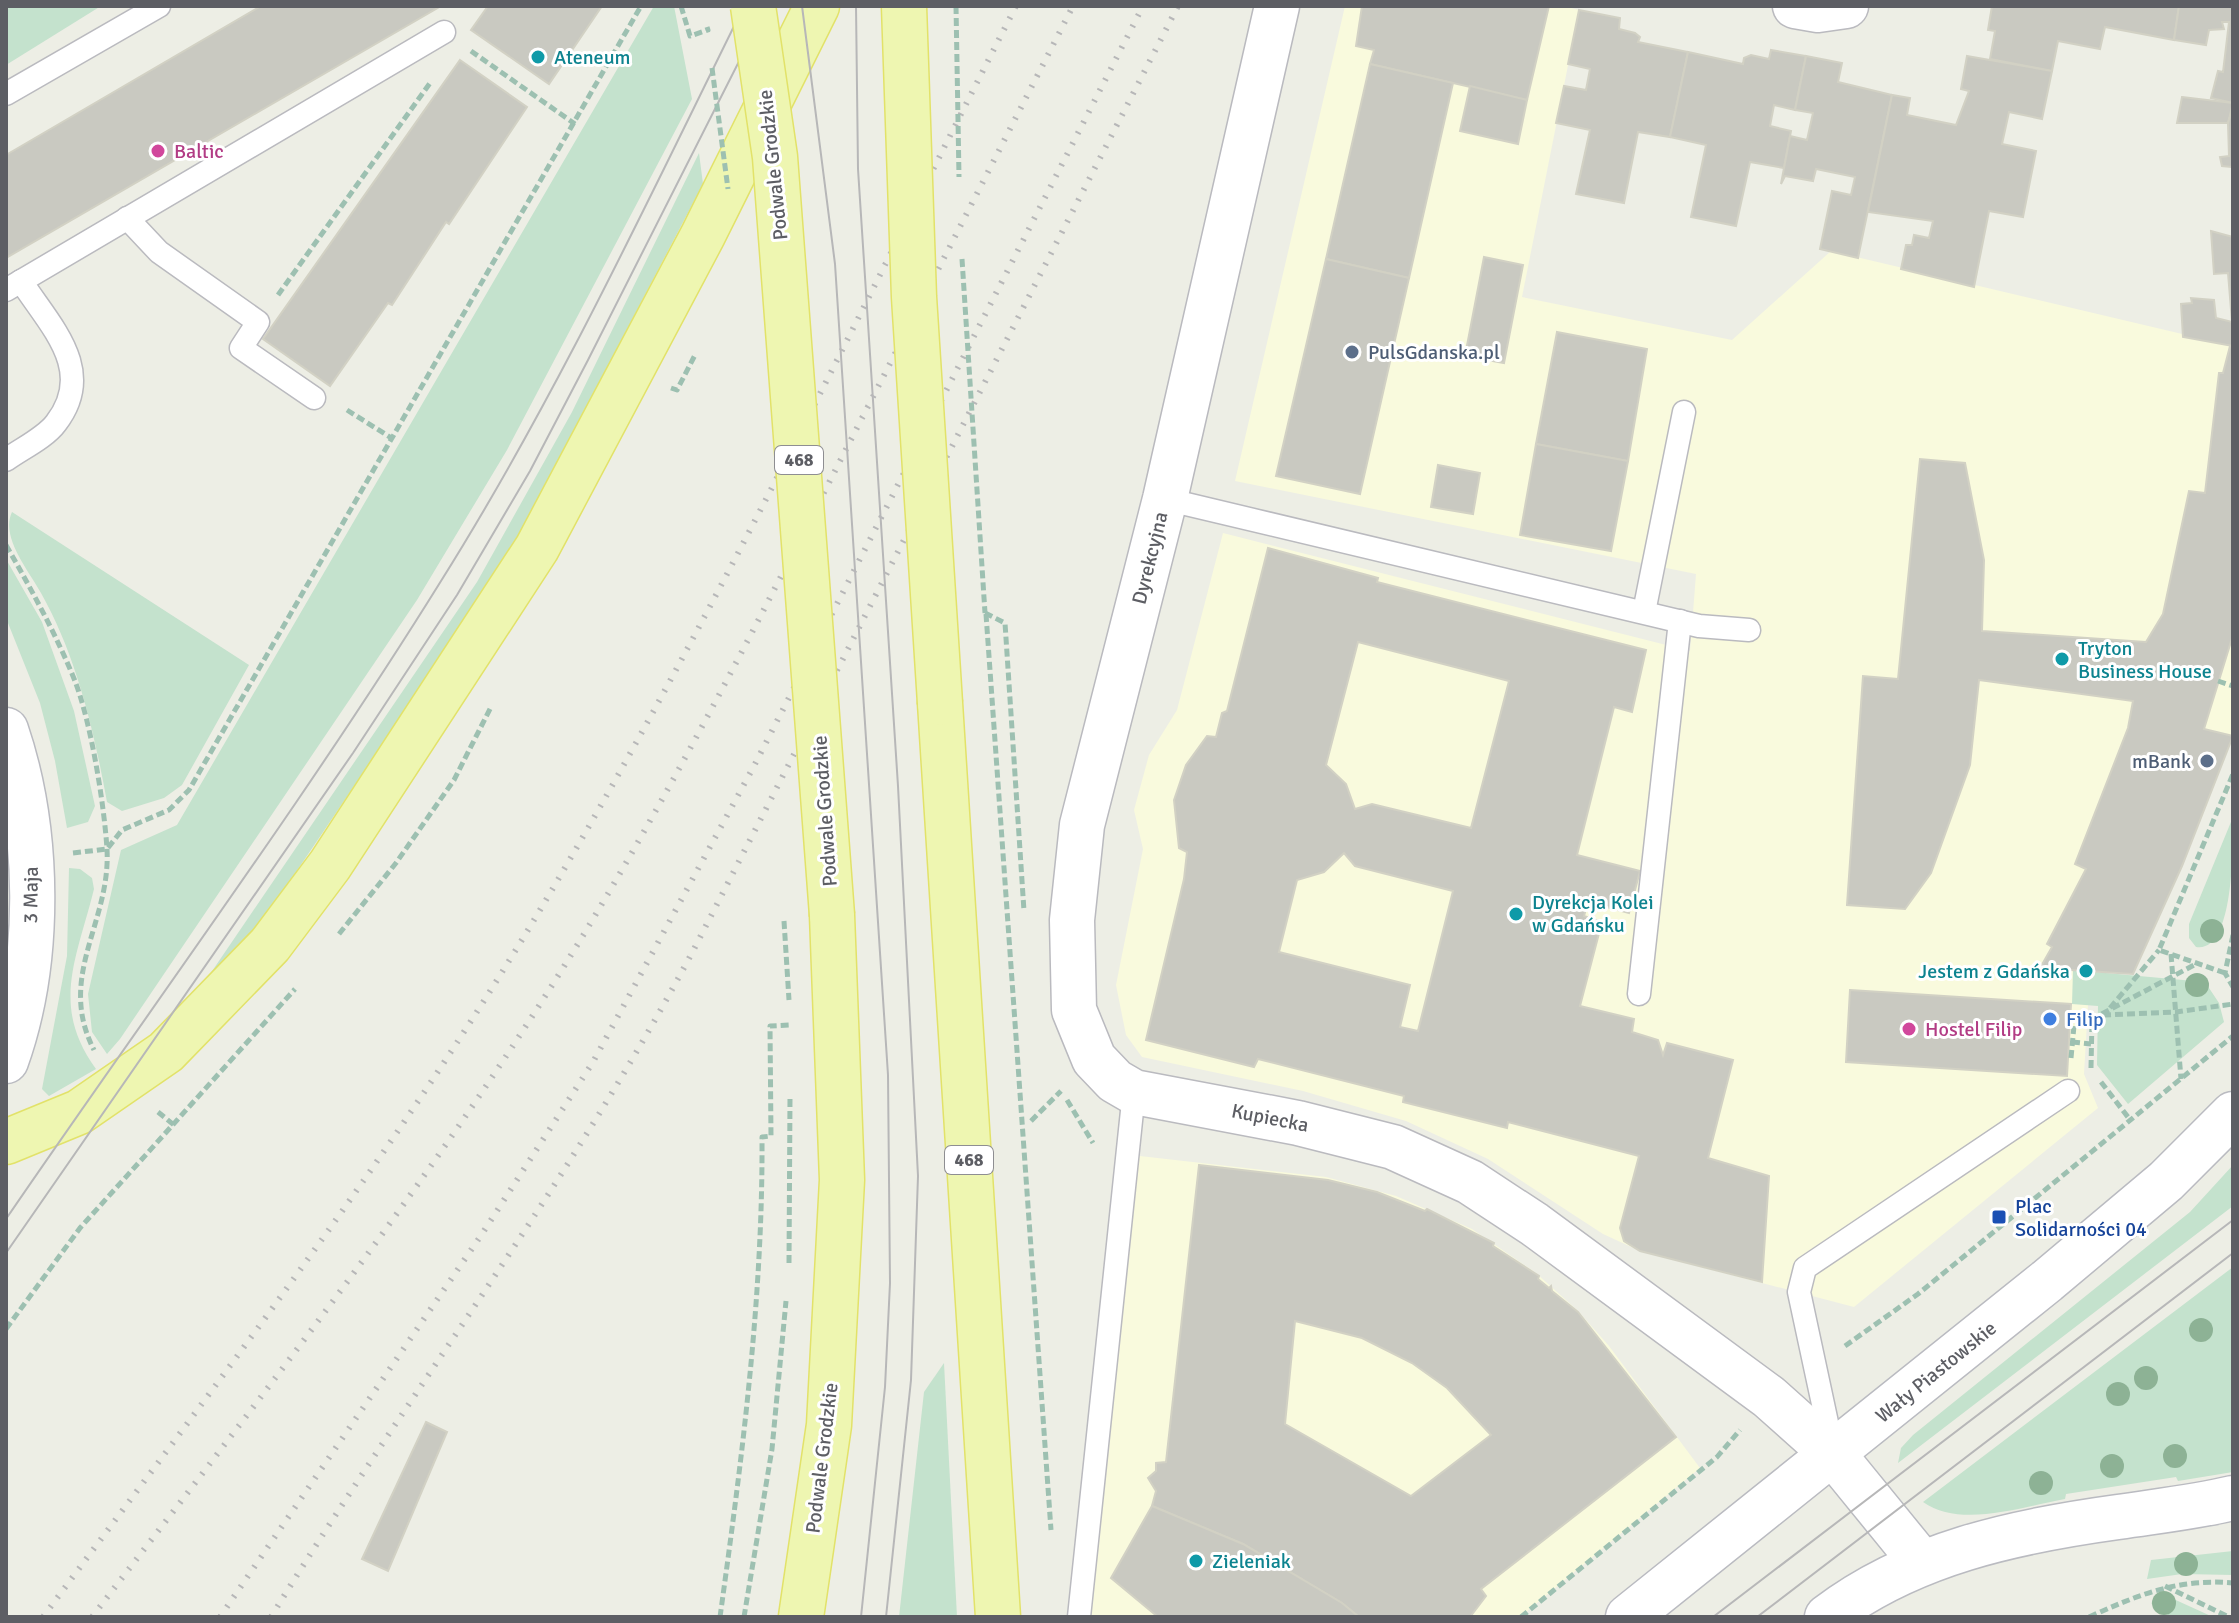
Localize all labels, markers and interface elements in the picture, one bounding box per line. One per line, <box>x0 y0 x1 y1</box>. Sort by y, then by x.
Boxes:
place label: Ateneum <box>554 45 631 70</box>
marker: Ateneum <box>529 48 547 66</box>
street label: Podwale Grodzkie <box>753 88 793 242</box>
place label: Baltic <box>174 139 224 164</box>
marker: Baltic <box>149 142 167 160</box>
place label: PulsGdanska.pl <box>1368 340 1500 365</box>
marker: PulsGdanska.pl <box>1343 343 1361 361</box>
road number: 468 <box>775 446 823 474</box>
street label: Dyrekcyjna <box>1126 509 1174 607</box>
place label: Tryton Business House <box>2078 636 2212 684</box>
marker: Tryton Business House <box>2053 650 2071 668</box>
street label: Podwale Grodzkie <box>807 735 843 887</box>
place label: mBank <box>2132 749 2191 774</box>
marker: mBank <box>2198 752 2216 770</box>
street label: 3 Maja <box>18 866 44 924</box>
place label: Dyrekcja Kolei w Gdańsku <box>1532 890 1654 938</box>
marker: Dyrekcja Kolei w Gdańsku <box>1507 905 1525 923</box>
place label: Jestem z Gdańska <box>1918 959 2070 984</box>
marker: Jestem z Gdańska <box>2077 962 2095 980</box>
place label: Filip <box>2066 1007 2104 1032</box>
marker: Filip <box>2041 1010 2059 1028</box>
place label: Hostel Filip <box>1925 1017 2022 1042</box>
marker: Hostel Filip <box>1900 1020 1918 1038</box>
street label: Kupiecka <box>1229 1098 1311 1138</box>
road number: 468 <box>945 1146 993 1174</box>
place label: Plac Solidarności 04 <box>2015 1194 2147 1242</box>
marker: Plac Solidarności 04 <box>1990 1208 2008 1226</box>
street label: Wały Piastowskie <box>1870 1316 2002 1428</box>
street label: Podwale Grodzkie <box>800 1381 844 1535</box>
place label: Zieleniak <box>1212 1549 1291 1574</box>
marker: Zieleniak <box>1187 1552 1205 1570</box>

